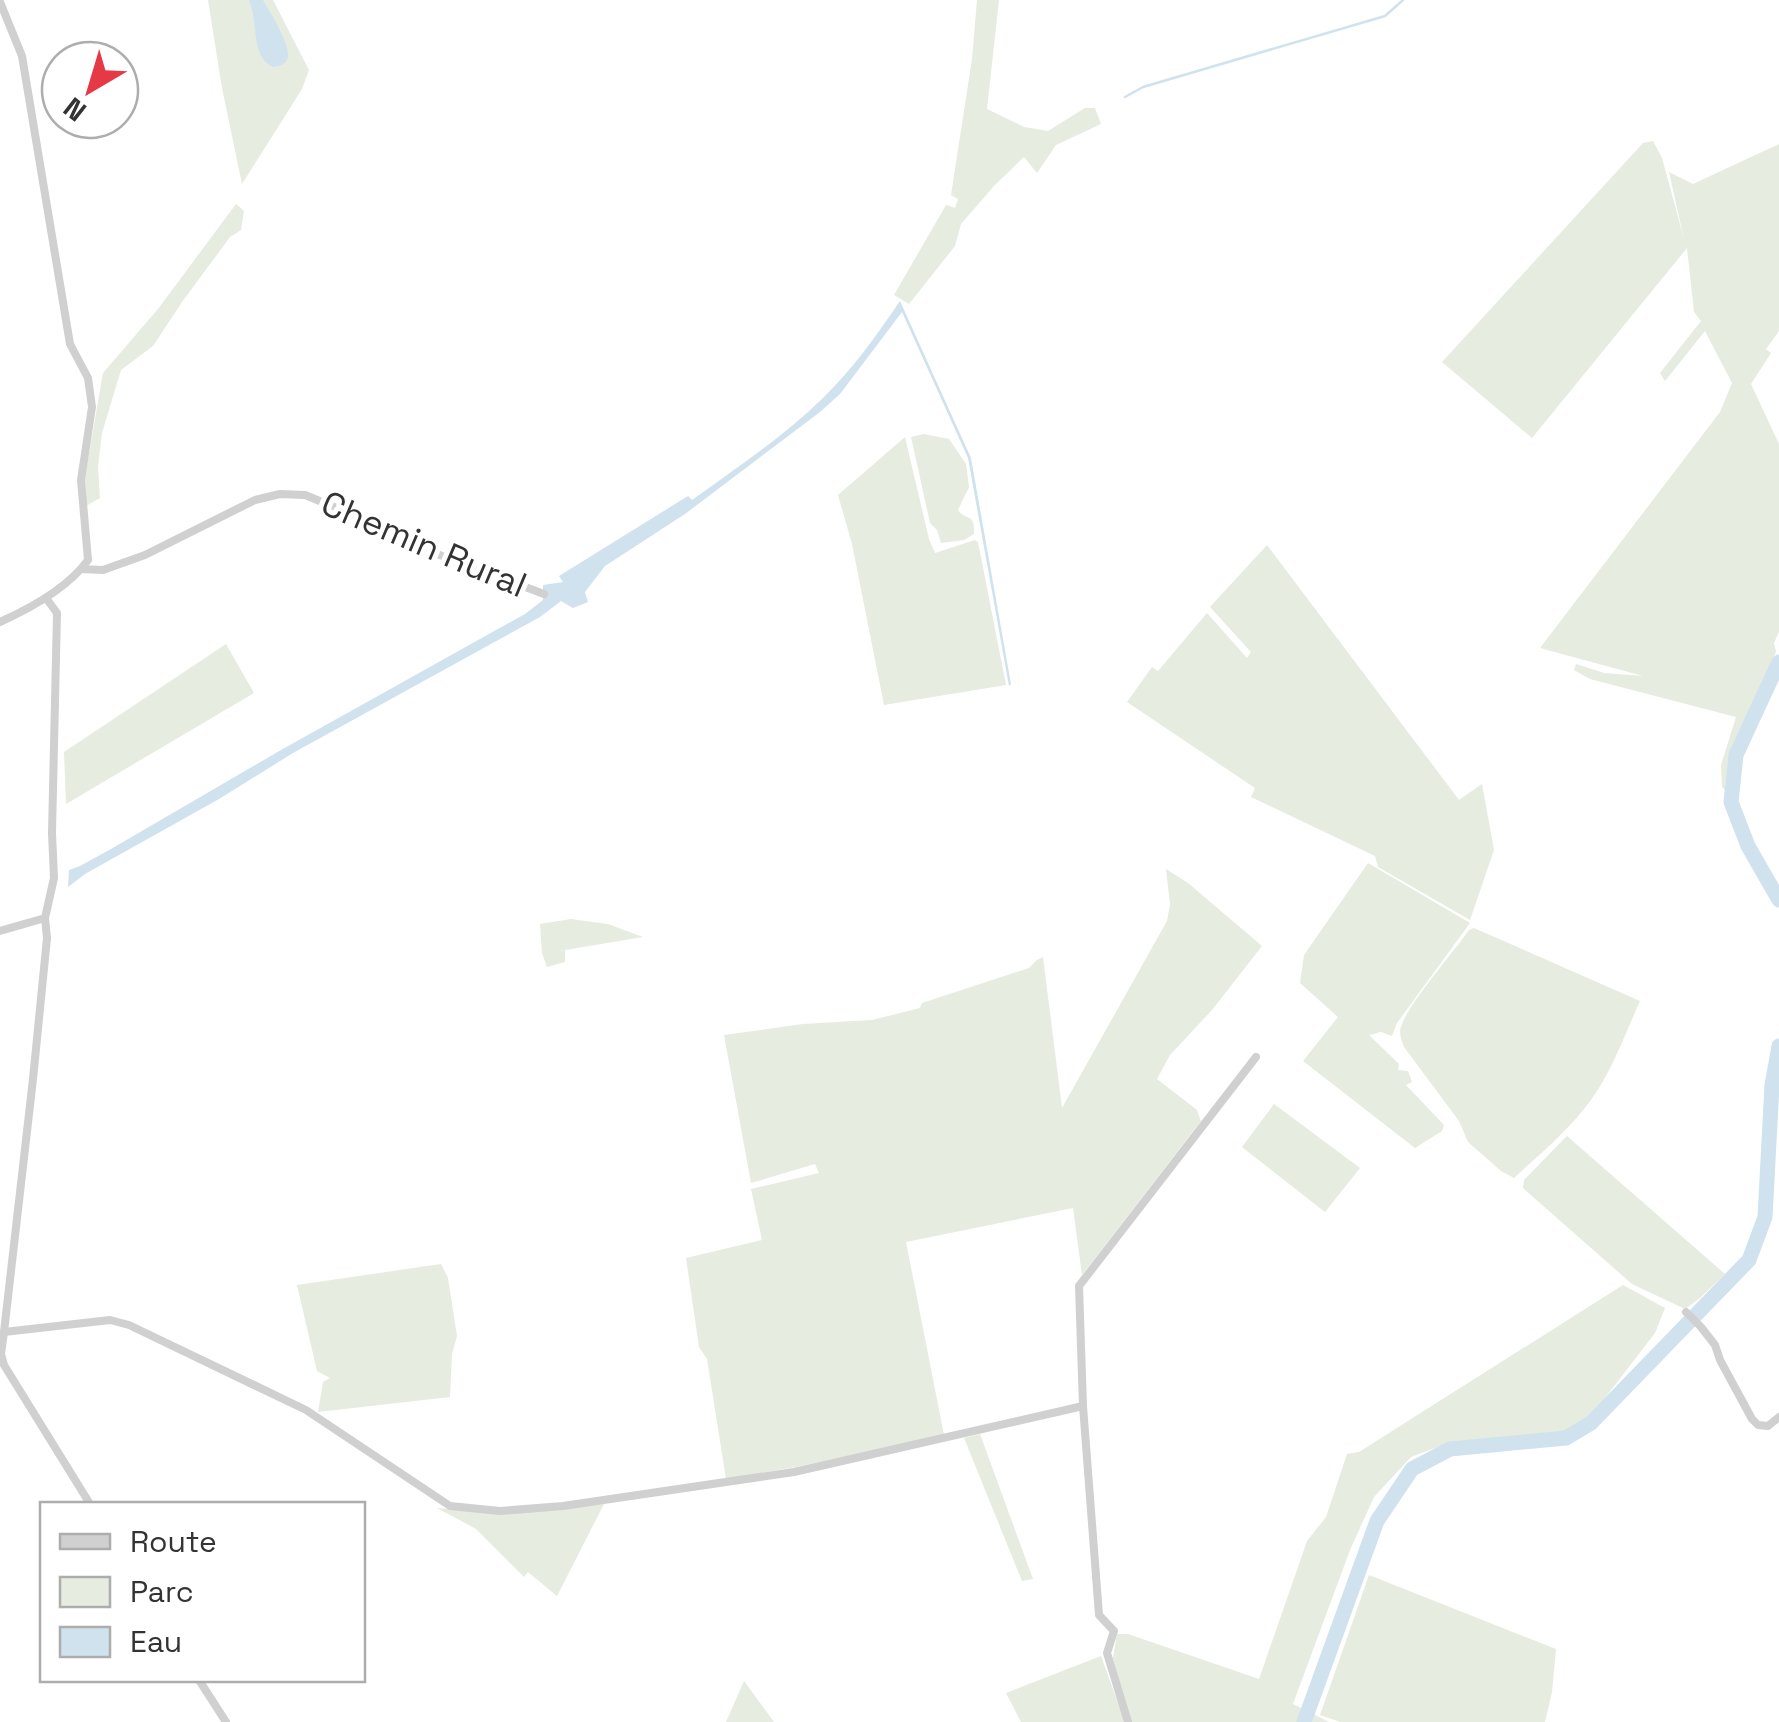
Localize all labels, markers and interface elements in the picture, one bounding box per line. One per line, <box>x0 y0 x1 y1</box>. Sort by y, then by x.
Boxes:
north arrow <box>40 40 140 140</box>
text: N <box>56 90 93 130</box>
street label: Chemin Rural <box>315 481 533 607</box>
legend <box>40 1502 365 1682</box>
text: Route <box>130 1522 217 1561</box>
text: Parc <box>130 1572 194 1611</box>
text: Eau <box>130 1622 182 1661</box>

